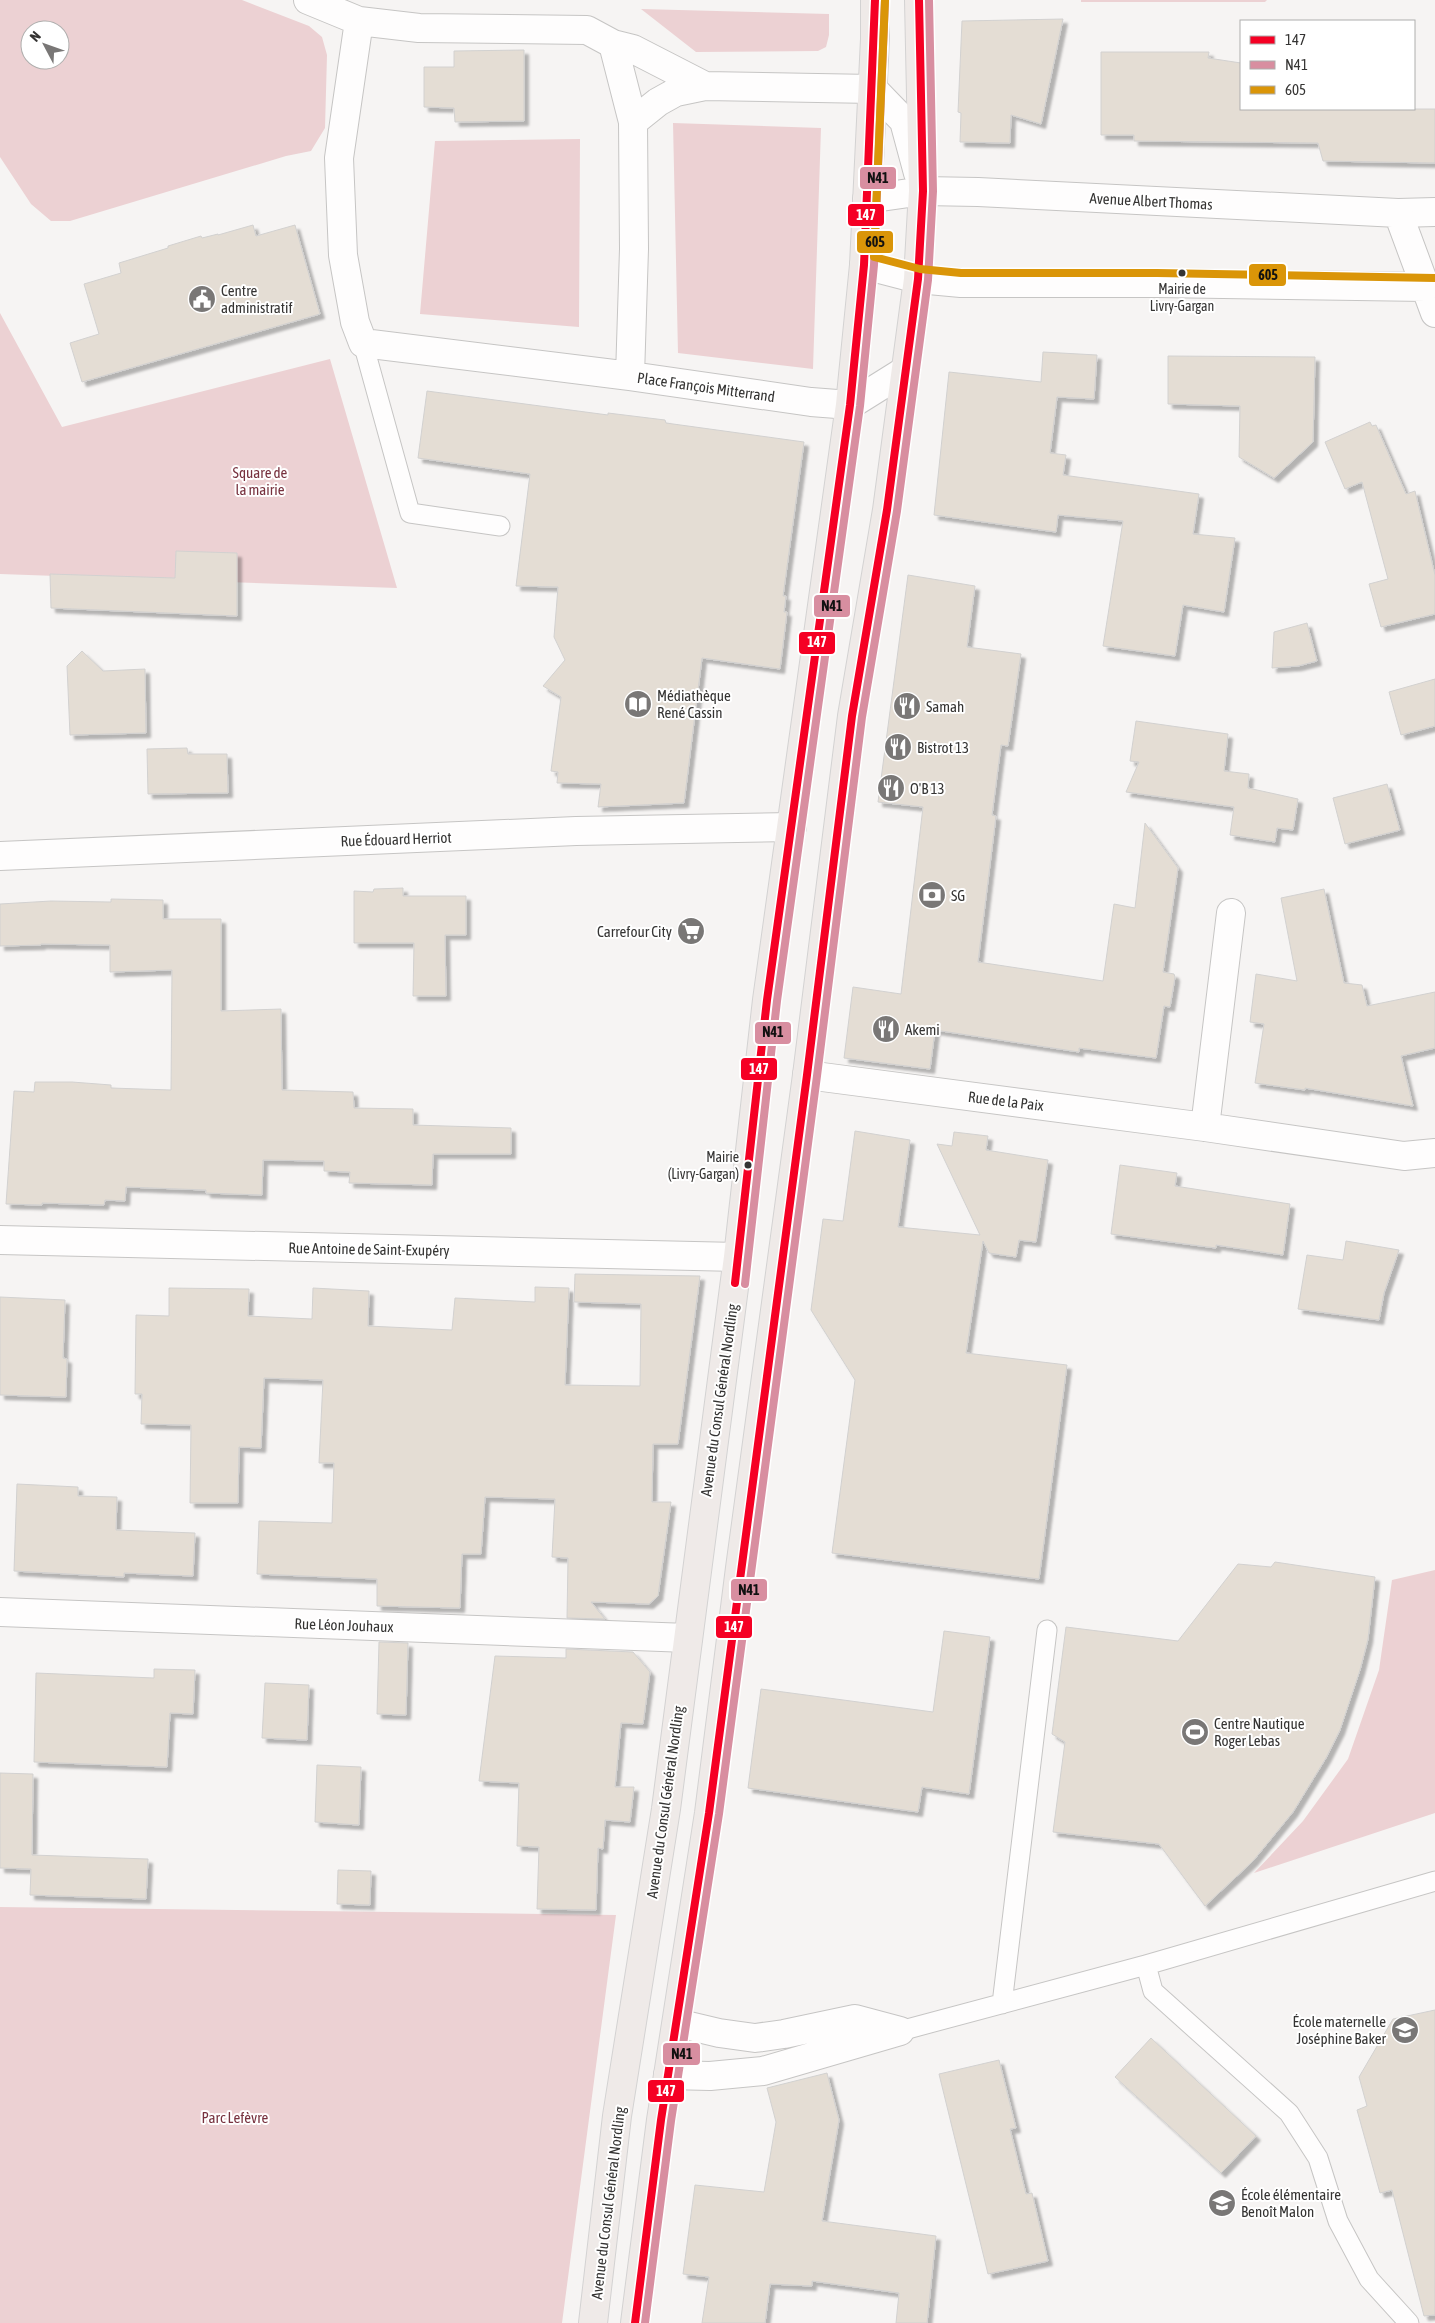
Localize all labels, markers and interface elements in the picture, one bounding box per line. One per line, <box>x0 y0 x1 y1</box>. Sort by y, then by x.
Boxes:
north arrow <box>20 20 70 70</box>
legend <box>1240 20 1415 110</box>
text: N <box>26 28 44 45</box>
text: 147 <box>1285 31 1306 48</box>
text: N41 <box>1285 56 1308 73</box>
text: 605 <box>1285 81 1306 98</box>
line badge: N41 <box>859 166 897 190</box>
text: N41 <box>867 170 889 186</box>
street label: Avenue Albert Thomas <box>1089 189 1213 213</box>
line badge: 147 <box>847 203 885 227</box>
text: 147 <box>856 207 876 223</box>
line badge: 605 <box>856 230 894 254</box>
text: 605 <box>865 234 885 250</box>
line badge: 605 <box>1248 263 1287 287</box>
text: 605 <box>1258 267 1278 283</box>
marker: Mairie de Livry-Gargan <box>1177 268 1187 278</box>
place label: Mairie de Livry-Gargan <box>1150 281 1214 314</box>
place label: Centre administratif <box>221 282 293 316</box>
public building icon: Centre administratif <box>187 284 217 314</box>
street label: Place François Mitterrand <box>636 369 776 405</box>
park label: Square de la mairie <box>233 464 288 498</box>
line badge: N41 <box>813 594 851 618</box>
text: N41 <box>821 598 843 614</box>
line badge: 147 <box>798 631 836 655</box>
text: 147 <box>807 634 827 650</box>
place label: Médiathèque René Cassin <box>657 687 731 721</box>
library icon: Médiathèque René Cassin <box>623 689 653 719</box>
restaurant icon: Samah <box>892 691 922 721</box>
place label: Samah <box>926 698 964 715</box>
restaurant icon: Bistrot 13 <box>883 732 913 762</box>
place label: Bistrot 13 <box>917 739 969 756</box>
restaurant icon: O'B 13 <box>876 773 906 803</box>
place label: O'B 13 <box>910 780 945 797</box>
street label: Rue Édouard Herriot <box>340 829 452 849</box>
bank icon: SG <box>917 880 947 910</box>
place label: SG <box>951 887 965 904</box>
supermarket icon: Carrefour City <box>676 916 706 946</box>
place label: Carrefour City <box>597 923 672 940</box>
restaurant icon: Akemi <box>871 1014 901 1044</box>
line badge: N41 <box>754 1021 792 1045</box>
place label: Akemi <box>905 1021 940 1038</box>
text: N41 <box>762 1024 784 1040</box>
line badge: 147 <box>740 1057 778 1081</box>
text: 147 <box>749 1061 769 1077</box>
street label: Rue de la Paix <box>967 1088 1045 1114</box>
place label: Mairie (Livry-Gargan) <box>668 1149 739 1182</box>
marker: Mairie (Livry-Gargan) <box>743 1160 753 1170</box>
street label: Rue Antoine de Saint-Exupéry <box>288 1239 450 1259</box>
street label: Avenue du Consul Général Nordling <box>697 1302 741 1497</box>
line badge: N41 <box>730 1578 768 1602</box>
text: N41 <box>738 1582 760 1598</box>
street label: Rue Léon Jouhaux <box>294 1615 394 1635</box>
line badge: 147 <box>715 1615 753 1639</box>
text: 147 <box>724 1619 744 1635</box>
street label: Avenue du Consul Général Nordling <box>643 1704 687 1899</box>
place label: Centre Nautique Roger Lebas <box>1214 1715 1305 1749</box>
sports icon: Centre Nautique Roger Lebas <box>1180 1717 1210 1747</box>
place label: École maternelle Joséphine Baker <box>1292 2013 1387 2047</box>
school or university icon: École maternelle Joséphine Baker <box>1390 2015 1420 2045</box>
line badge: N41 <box>662 2042 701 2066</box>
text: N41 <box>671 2046 693 2062</box>
line badge: 147 <box>647 2079 685 2103</box>
text: 147 <box>656 2083 676 2099</box>
street label: Avenue du Consul Général Nordling <box>588 2105 628 2300</box>
park label: Parc Lefèvre <box>202 2109 269 2126</box>
place label: École élémentaire Benoît Malon <box>1241 2186 1341 2220</box>
school or university icon: École élémentaire Benoît Malon <box>1207 2188 1237 2218</box>

